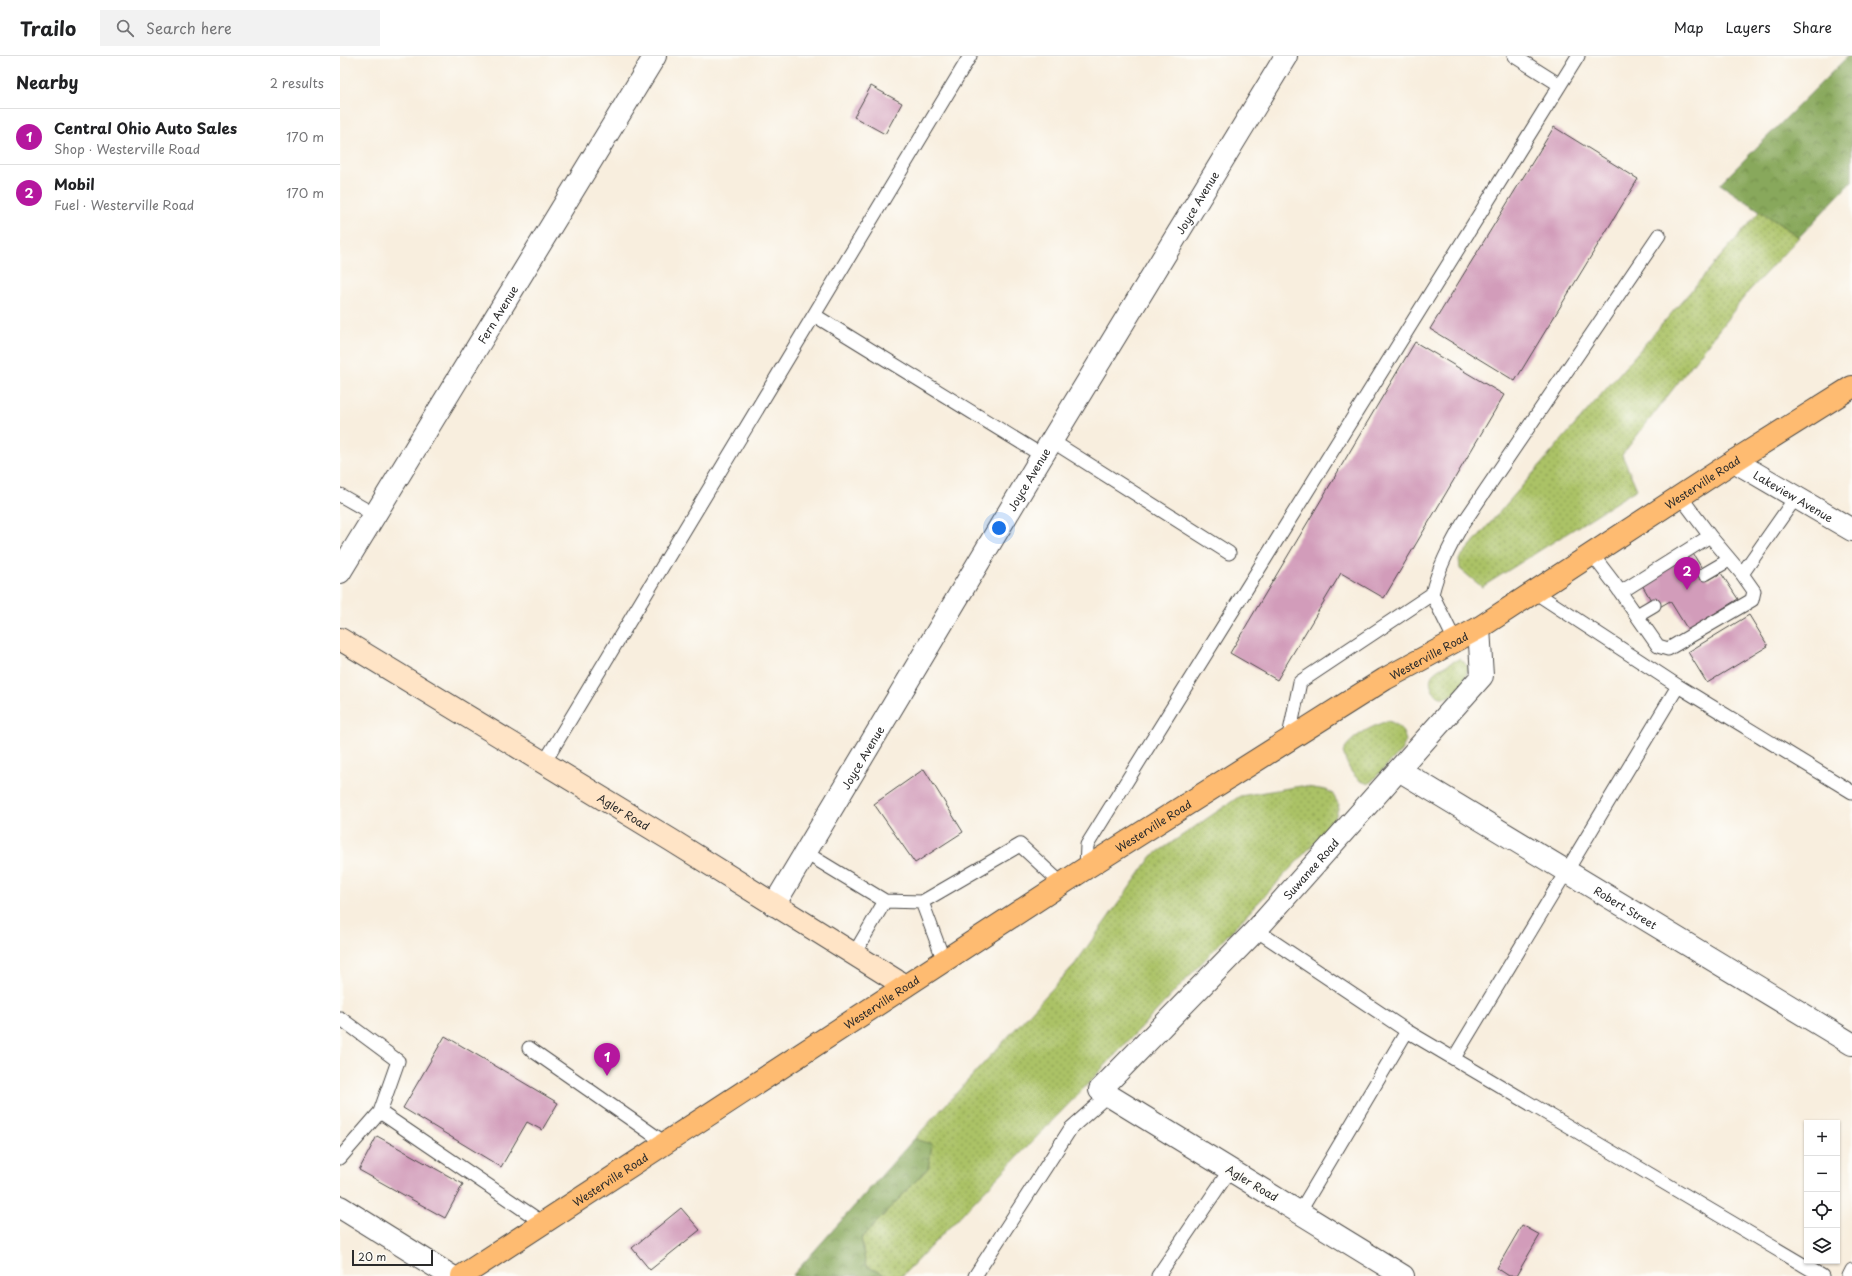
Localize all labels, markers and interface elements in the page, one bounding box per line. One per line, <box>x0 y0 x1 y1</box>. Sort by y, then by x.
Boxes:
search box <box>100 10 380 46</box>
text: Trailo <box>20 14 76 42</box>
text: Search here <box>146 16 232 39</box>
icon: search <box>114 17 136 39</box>
text: Map <box>1674 17 1704 38</box>
text: Layers <box>1726 17 1771 38</box>
text: Share <box>1793 17 1832 38</box>
text: Nearby <box>16 69 78 95</box>
text: 2 results <box>270 73 324 92</box>
text: Central Ohio Auto Sales <box>54 116 237 139</box>
text: 1 <box>26 127 32 146</box>
text: 170 m <box>286 127 324 146</box>
text: Shop · Westerville Road <box>54 139 200 158</box>
street label: Joyce Avenue <box>1171 168 1223 237</box>
text: Mobil <box>54 172 95 195</box>
text: 2 <box>24 183 34 202</box>
text: 170 m <box>286 183 324 202</box>
text: Fuel · Westerville Road <box>54 195 194 214</box>
street label: Fern Avenue <box>473 282 522 347</box>
street label: Joyce Avenue <box>1003 444 1054 514</box>
street label: Westerville Road <box>1661 451 1743 513</box>
street label: Lakeview Avenue <box>1751 466 1837 526</box>
your location <box>989 518 1009 538</box>
pin: 2 <box>1674 557 1700 590</box>
street label: Westerville Road <box>1386 627 1471 684</box>
street label: Joyce Avenue <box>837 722 888 792</box>
street label: Agler Road <box>594 789 653 834</box>
street label: Westerville Road <box>1112 795 1195 856</box>
street label: Suwanee Road <box>1279 834 1342 903</box>
street label: Robert Street <box>1591 882 1661 933</box>
street label: Westerville Road <box>840 971 922 1033</box>
pin: 1 <box>594 1043 620 1076</box>
map controls <box>1804 1120 1840 1264</box>
button: + <box>1804 1120 1840 1156</box>
street label: Westerville Road <box>569 1148 651 1210</box>
button: − <box>1804 1156 1840 1192</box>
street label: Agler Road <box>1223 1161 1281 1205</box>
button: locate <box>1804 1192 1840 1228</box>
button: layers <box>1804 1228 1840 1264</box>
scale bar <box>352 1248 433 1267</box>
text: 20 m <box>358 1248 386 1265</box>

